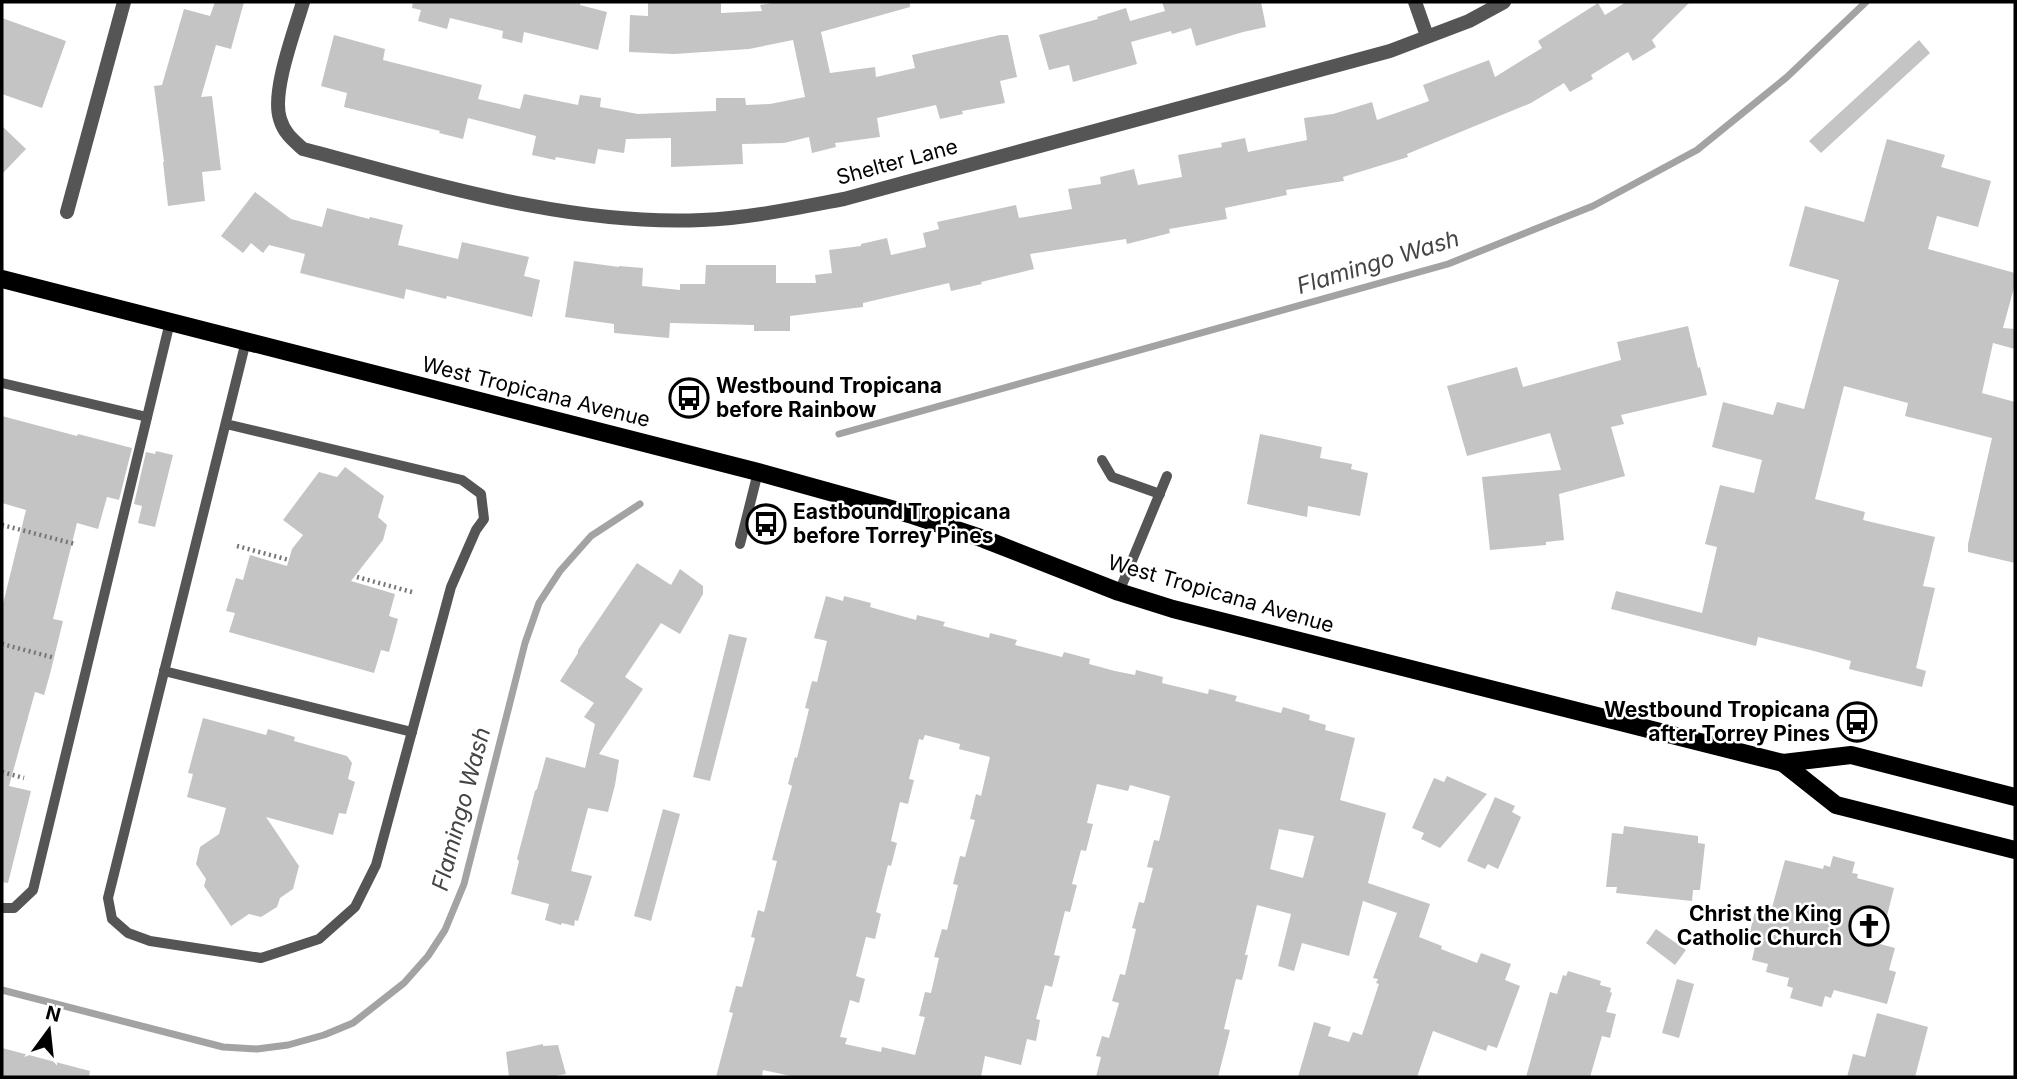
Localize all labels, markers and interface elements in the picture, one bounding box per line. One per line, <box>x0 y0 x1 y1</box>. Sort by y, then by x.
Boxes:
street label: Shelter Lane <box>833 133 960 190</box>
water label: Flamingo Wash <box>1293 224 1463 300</box>
street label: West Tropicana Avenue <box>420 351 653 432</box>
place label: Westbound Tropicana before Rainbow <box>716 373 942 422</box>
bus stop icon: Westbound Tropicana before Rainbow <box>668 377 710 419</box>
place label: Eastbound Tropicana before Torrey Pines <box>793 499 1011 548</box>
bus stop icon: Eastbound Tropicana before Torrey Pines <box>745 503 787 545</box>
street label: West Tropicana Avenue <box>1105 549 1337 638</box>
place label: Westbound Tropicana after Torrey Pines <box>1604 697 1830 746</box>
bus stop icon: Westbound Tropicana after Torrey Pines <box>1836 701 1878 743</box>
water label: Flamingo Wash <box>426 724 496 894</box>
place label: Christ the King Catholic Church <box>1677 901 1842 950</box>
church icon: Christ the King Catholic Church <box>1848 905 1890 947</box>
north arrow <box>14 995 84 1065</box>
text: N <box>43 1001 63 1027</box>

